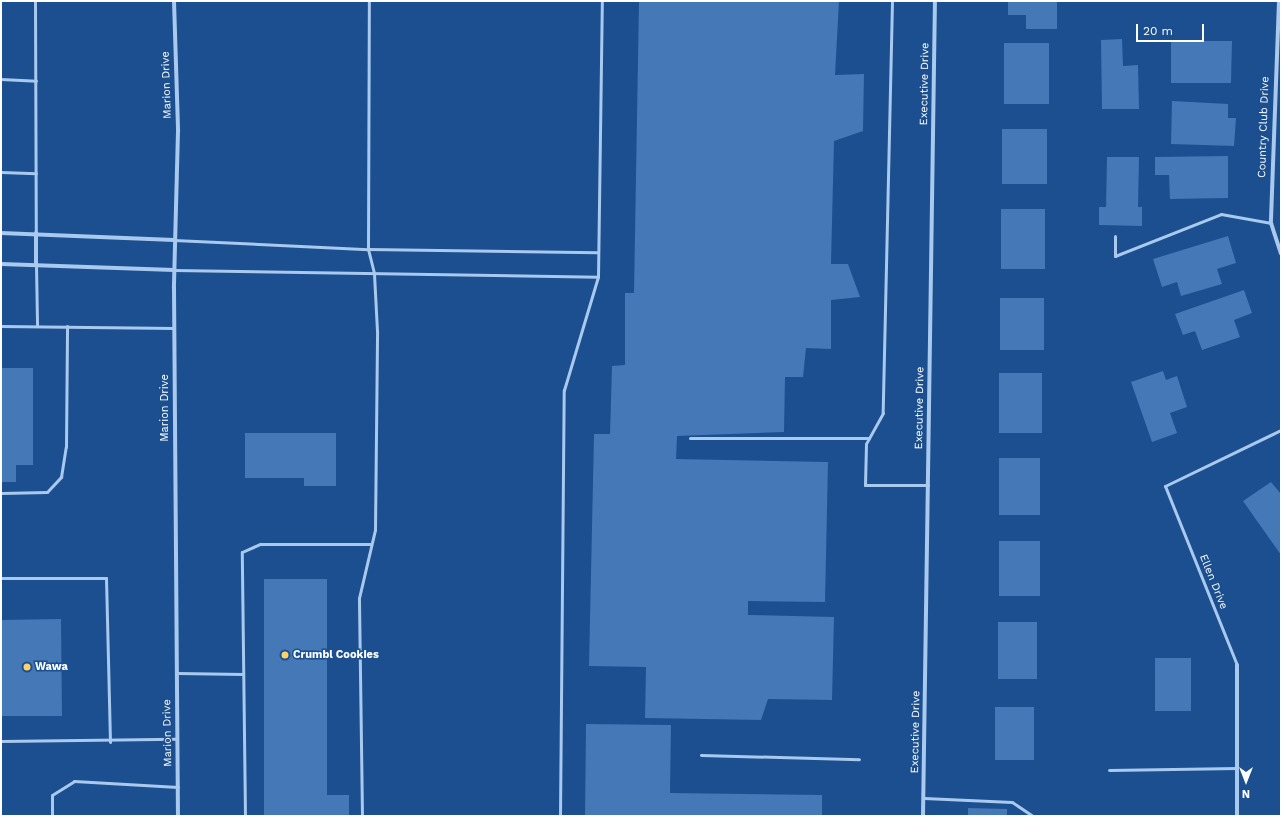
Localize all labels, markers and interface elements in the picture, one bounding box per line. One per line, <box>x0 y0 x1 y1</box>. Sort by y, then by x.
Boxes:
scale bar <box>1138 16 1206 42</box>
text: 20 m <box>1143 24 1173 38</box>
street label: Executive Drive <box>918 43 932 125</box>
street label: Marion Drive <box>159 51 175 119</box>
street label: Country Club Drive <box>1256 76 1272 178</box>
street label: Executive Drive <box>913 367 927 449</box>
street label: Marion Drive <box>158 374 172 442</box>
street label: Ellen Drive <box>1196 553 1230 611</box>
place label: Crumbl Cookies <box>293 648 379 662</box>
marker: Crumbl Cookies <box>280 650 290 660</box>
place label: Wawa <box>35 660 68 674</box>
marker: Wawa <box>22 662 32 672</box>
street label: Executive Drive <box>909 691 923 773</box>
street label: Marion Drive <box>161 699 175 767</box>
north arrow <box>1226 761 1266 801</box>
text: N <box>1242 787 1250 800</box>

